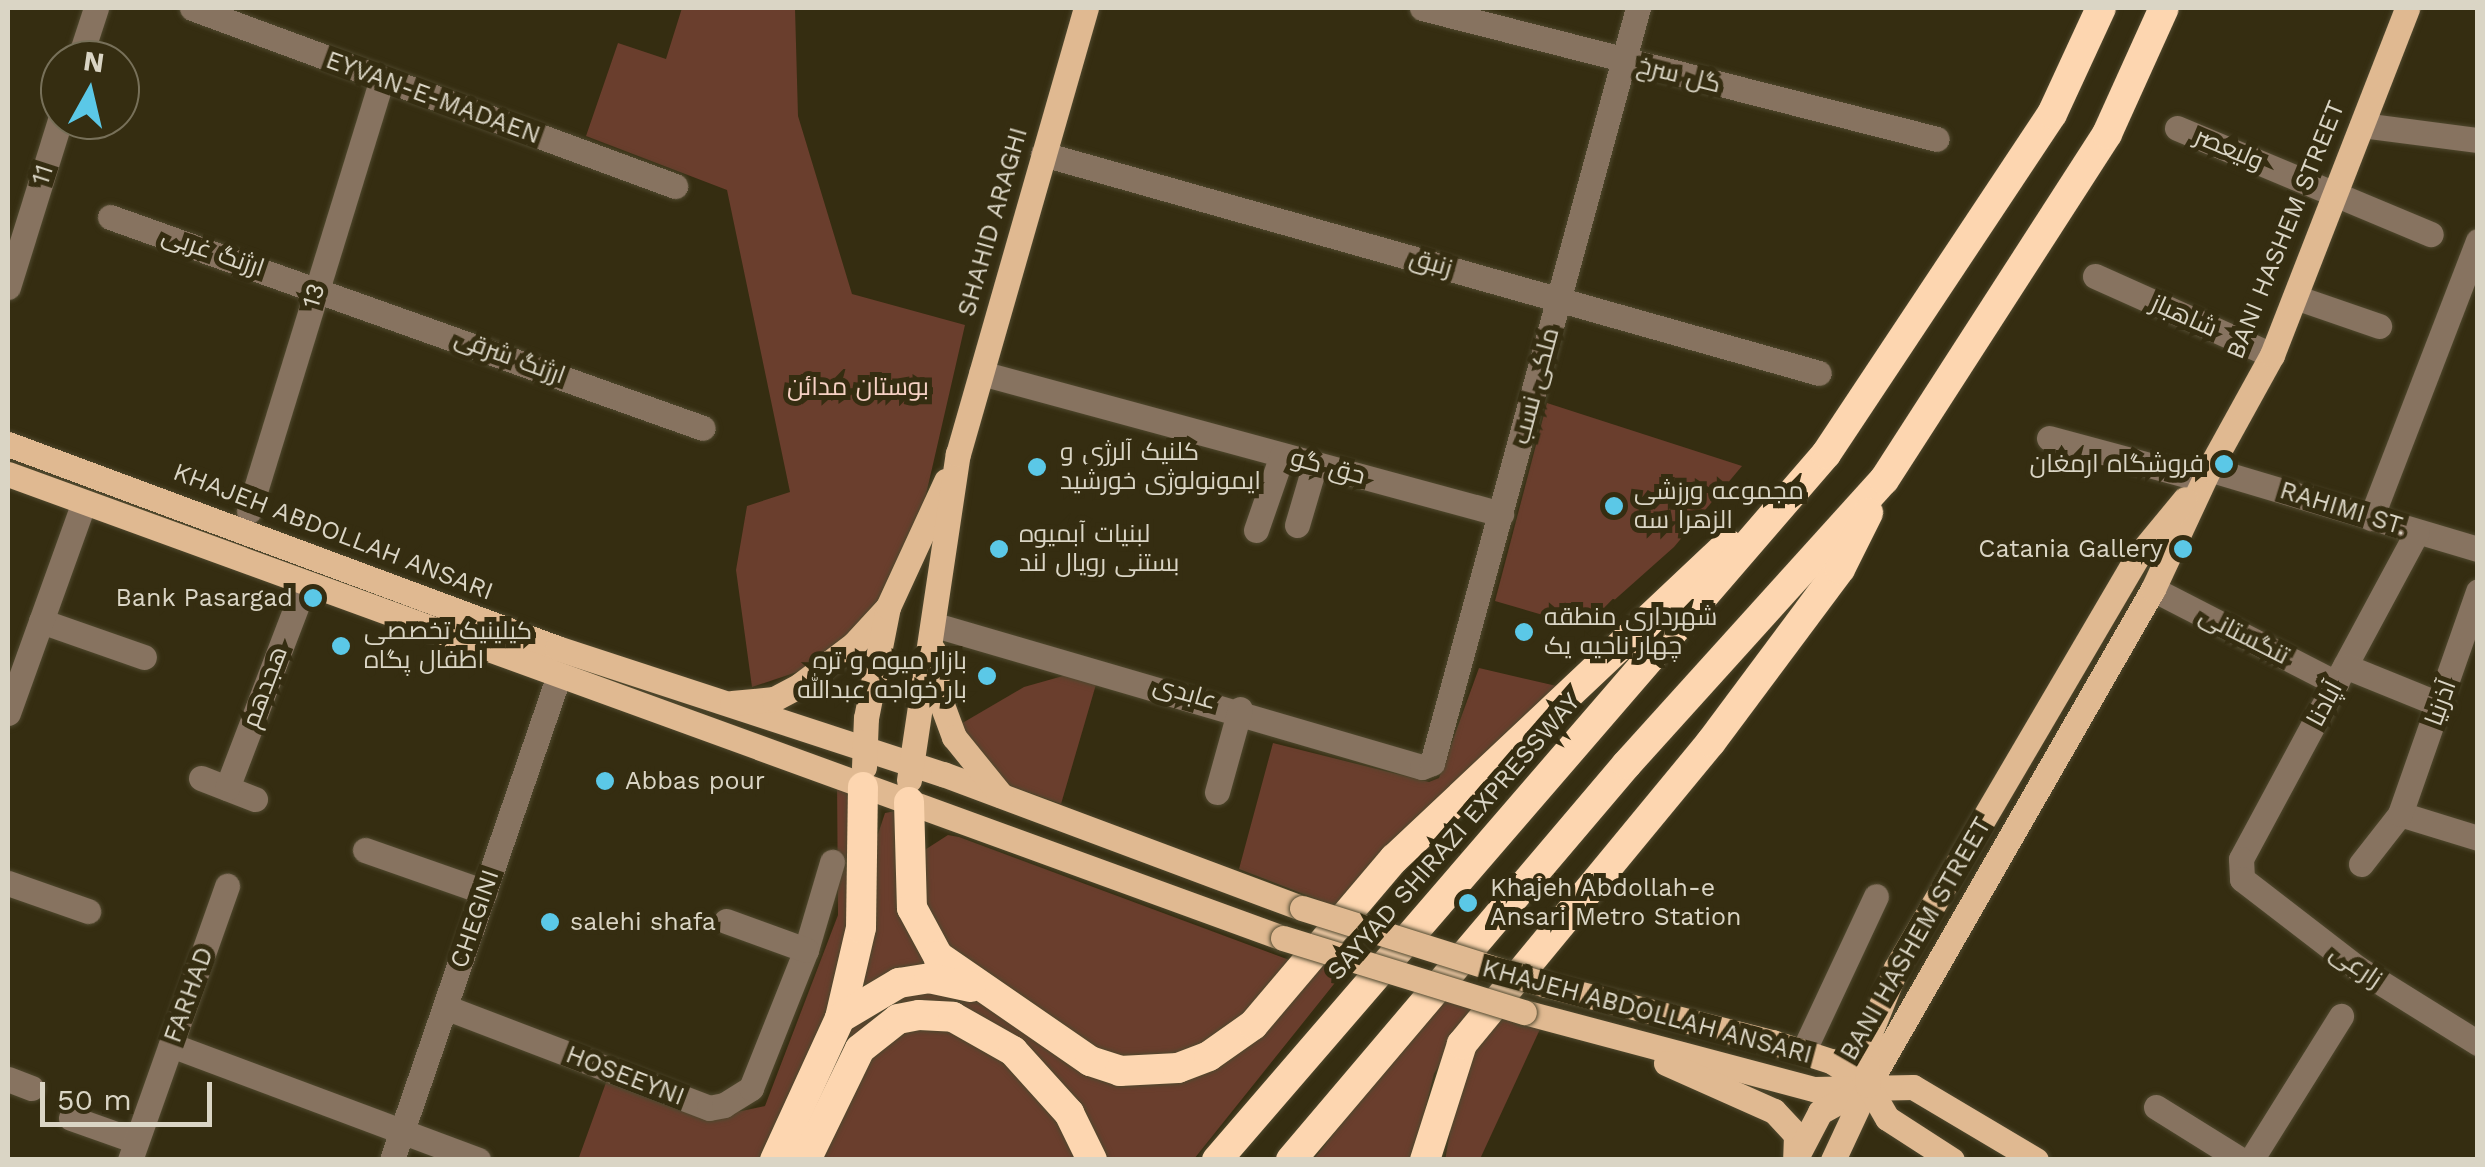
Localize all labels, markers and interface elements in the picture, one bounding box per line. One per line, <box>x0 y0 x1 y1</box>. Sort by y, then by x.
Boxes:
north arrow <box>40 40 140 140</box>
text: N <box>81 44 107 80</box>
street label: EYVAN-E-MADAEN <box>322 45 544 151</box>
street label: گل سرخ <box>1634 50 1724 100</box>
street label: BANI HASHEM STREET <box>2220 97 2352 363</box>
street label: ولیعصر <box>2190 121 2268 177</box>
street label: SHAHID ARAGHI <box>952 124 1034 320</box>
street label: 11 <box>26 161 60 189</box>
street label: ارژنگ غربی <box>158 220 268 284</box>
street label: زنبق <box>1406 243 1456 283</box>
street label: 13 <box>296 280 332 312</box>
street label: شاهباز <box>2146 288 2222 344</box>
street label: ارژنگ شرقی <box>451 323 569 391</box>
street label: ملکی نسب <box>1506 324 1566 448</box>
park label: بوستان مدائن <box>787 372 929 402</box>
place label: کلنیک آلرژی و ایمونولوژی خورشید <box>1060 438 1261 497</box>
street label: حق گو <box>1287 443 1369 491</box>
place label: فروشگاه ارمغان <box>2030 449 2204 479</box>
marker: فروشگاه ارمغان <box>2213 453 2235 475</box>
marker: کلنیک آلرژی و ایمونولوژی خورشید <box>1024 454 1050 480</box>
street label: KHAJEH ABDOLLAH ANSARI <box>168 457 498 607</box>
street label: RAHIMI ST. <box>2276 476 2410 542</box>
place label: مجموعه ورزشی الزهرا سه <box>1634 477 1804 536</box>
marker: مجموعه ورزشی الزهرا سه <box>1603 495 1625 517</box>
place label: لبنیات آبمیوه بستنی رویال لند <box>1019 520 1180 579</box>
place label: Catania Gallery <box>1978 534 2163 564</box>
marker: لبنیات آبمیوه بستنی رویال لند <box>988 538 1010 560</box>
marker: Catania Gallery <box>2172 538 2194 560</box>
place label: Bank Pasargad <box>115 583 293 613</box>
marker: Bank Pasargad <box>302 587 324 609</box>
street label: تنگستانی <box>2194 601 2294 671</box>
place label: شهرداری منطقه چهار ناحیه یک <box>1544 603 1718 662</box>
place label: کیلینیک تخصصی اطفال پگاه <box>364 617 532 676</box>
marker: شهرداری منطقه چهار ناحیه یک <box>1513 621 1535 643</box>
marker: کیلینیک تخصصی اطفال پگاه <box>328 633 354 659</box>
street label: هجدهم <box>236 642 294 732</box>
place label: بازار میوه و تره بار خواجه عبدالله <box>797 647 967 706</box>
marker: بازار میوه و تره بار خواجه عبدالله <box>976 665 998 687</box>
street label: عابدی <box>1150 670 1220 716</box>
street label: آپادنا <box>2301 676 2349 732</box>
street label: آذرنیا <box>2419 676 2463 730</box>
street label: SAYYAD SHIRAZI EXPRESSWAY <box>1321 687 1587 987</box>
place label: Abbas pour <box>625 766 765 796</box>
marker: Abbas pour <box>594 770 616 792</box>
street label: BANI HASHEM STREET <box>1834 812 1998 1066</box>
street label: CHEGINI <box>444 866 506 972</box>
place label: Khajeh Abdollah-e Ansari Metro Station <box>1490 874 1741 933</box>
marker: Khajeh Abdollah-e Ansari Metro Station <box>1455 890 1481 916</box>
place label: salehi shafa <box>570 907 716 937</box>
marker: salehi shafa <box>539 911 561 933</box>
street label: زارعی <box>2324 938 2388 994</box>
street label: FARHAD <box>158 943 220 1047</box>
street label: KHAJEH ABDOLLAH ANSARI <box>1478 953 1816 1071</box>
street label: HOSEEYNI <box>561 1040 689 1112</box>
scale bar <box>45 1062 218 1124</box>
text: 50 m <box>57 1082 132 1117</box>

